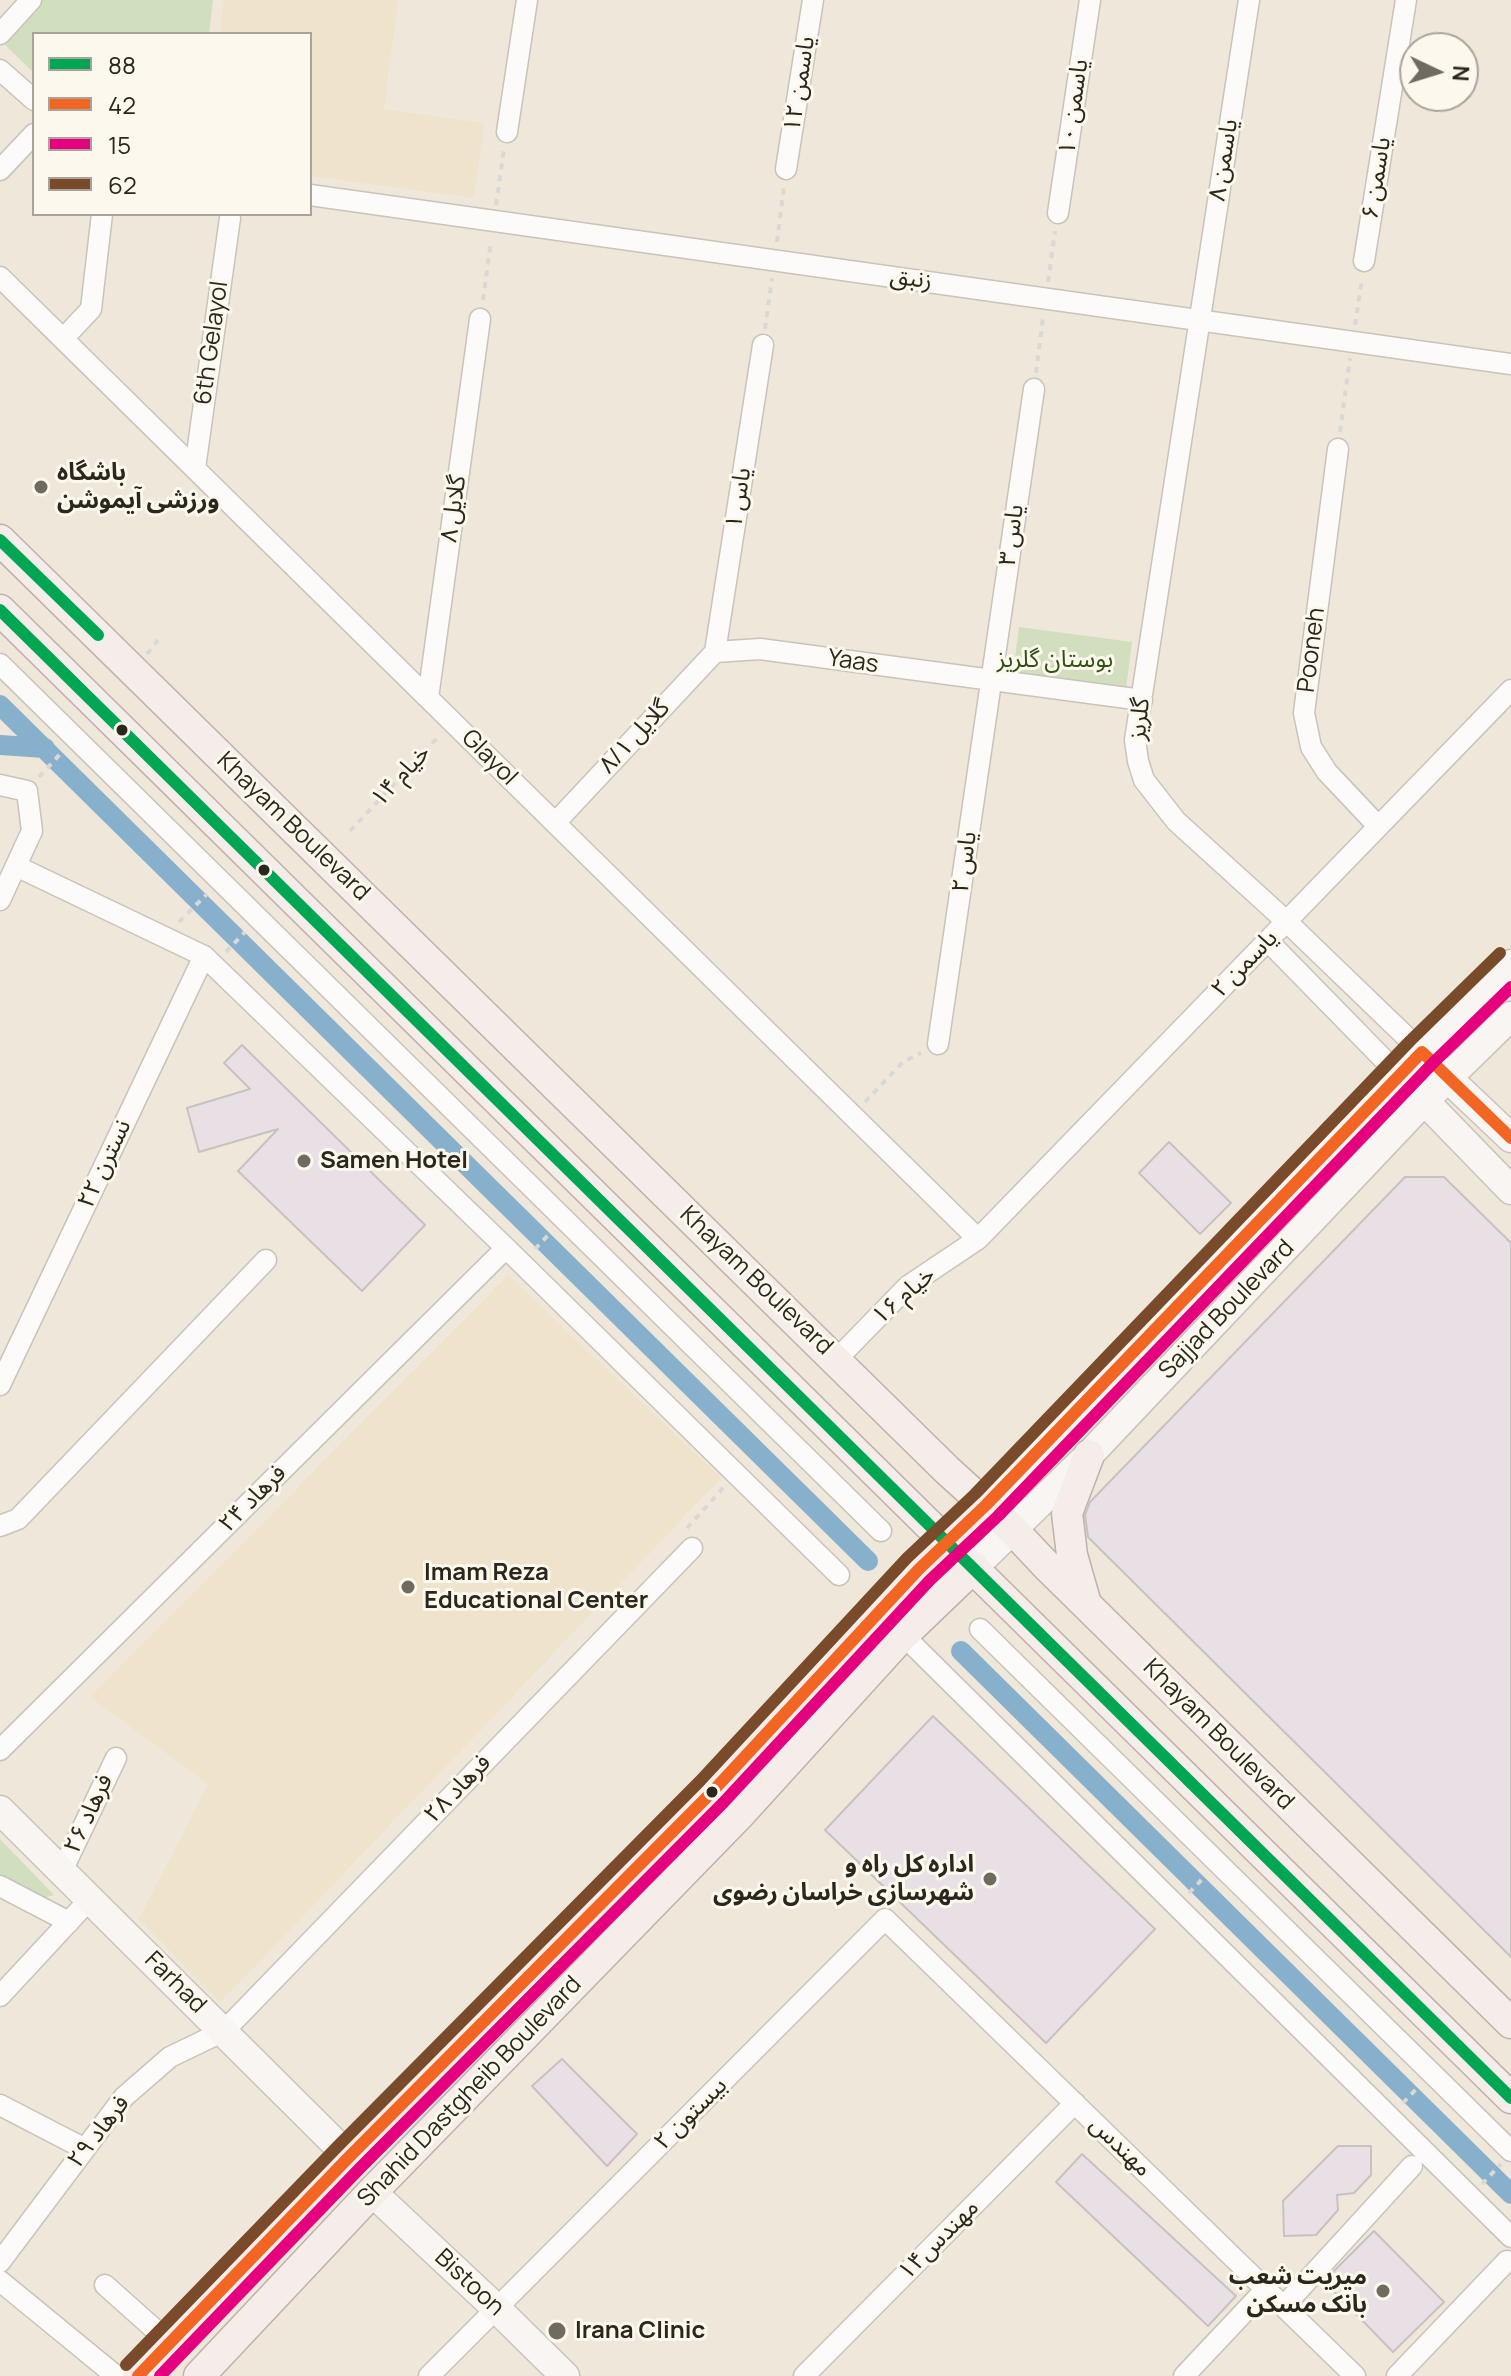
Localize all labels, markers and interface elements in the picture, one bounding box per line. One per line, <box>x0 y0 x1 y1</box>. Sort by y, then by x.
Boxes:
legend <box>32 32 312 216</box>
north arrow <box>1399 32 1479 112</box>
street label: یاسمن ۱۲ <box>778 34 822 134</box>
text: 88 <box>108 48 136 81</box>
street label: یاسمن ۱۰ <box>1053 57 1095 157</box>
text: N <box>1445 65 1476 82</box>
text: 42 <box>108 88 136 121</box>
street label: یاسمن ۸ <box>1203 117 1245 203</box>
text: 15 <box>108 128 131 161</box>
street label: یاسمن ۶ <box>1356 135 1398 221</box>
text: 62 <box>108 168 137 201</box>
street label: زنبق <box>888 262 934 296</box>
street label: 6th Gelayol <box>189 279 235 407</box>
place label: باشگاه ورزشی آیموشن <box>57 459 219 515</box>
street label: یاس ۱ <box>720 465 758 531</box>
street label: گلایل ۸ <box>435 474 473 544</box>
marker: باشگاه ورزشی آیموشن <box>32 478 50 496</box>
street label: یاس ۳ <box>993 502 1031 568</box>
street label: Pooneh <box>1293 606 1331 694</box>
street label: Yaas <box>826 644 880 680</box>
park label: بوستان گلریز <box>997 646 1113 674</box>
street label: گلایل ۸/۱ <box>594 694 676 780</box>
street label: گلریز <box>1123 696 1157 742</box>
unlabelled marker <box>114 722 130 738</box>
street label: Glayol <box>455 724 523 792</box>
street label: خیام ۱۴ <box>365 739 437 813</box>
street label: Khayam Boulevard <box>211 747 375 907</box>
street label: یاس ۲ <box>946 829 984 895</box>
unlabelled marker <box>256 862 272 878</box>
street label: یاسمن ۲ <box>1206 924 1284 1004</box>
street label: نسترن ۲۲ <box>72 1115 138 1213</box>
place label: Samen Hotel <box>320 1147 468 1175</box>
marker: Samen Hotel <box>295 1152 313 1170</box>
street label: Khayam Boulevard <box>674 1201 838 1361</box>
street label: Sajjad Boulevard <box>1153 1234 1301 1386</box>
street label: خیام ۱۶ <box>867 1261 941 1331</box>
street label: فرهاد ۲۴ <box>213 1459 293 1539</box>
place label: Imam Reza Educational Center <box>424 1559 648 1615</box>
marker: Imam Reza Educational Center <box>399 1578 417 1596</box>
street label: Khayam Boulevard <box>1137 1654 1299 1816</box>
street label: فرهاد ۲۸ <box>419 1749 497 1829</box>
street label: فرهاد ۲۶ <box>58 1770 120 1858</box>
unlabelled marker <box>704 1784 720 1800</box>
place label: اداره کل راه و شهرسازی خراسان رضوی <box>713 1851 974 1907</box>
marker: اداره کل راه و شهرسازی خراسان رضوی <box>981 1870 999 1888</box>
street label: Farhad <box>138 1946 212 2020</box>
street label: Shahid Dastgheib Boulevard <box>352 1971 588 2213</box>
street label: بیستون ۲ <box>649 2072 733 2156</box>
street label: فرهاد ۲۹ <box>62 2090 136 2174</box>
street label: مهندس <box>1083 2111 1157 2183</box>
street label: مهندس۱۴ <box>893 2194 985 2286</box>
street label: Bistoon <box>428 2244 510 2322</box>
place label: میریت شعب بانک مسکن <box>1229 2263 1367 2319</box>
marker: میریت شعب بانک مسکن <box>1374 2282 1392 2300</box>
place label: Irana Clinic <box>575 2317 705 2345</box>
marker: Irana Clinic <box>546 2320 568 2342</box>

